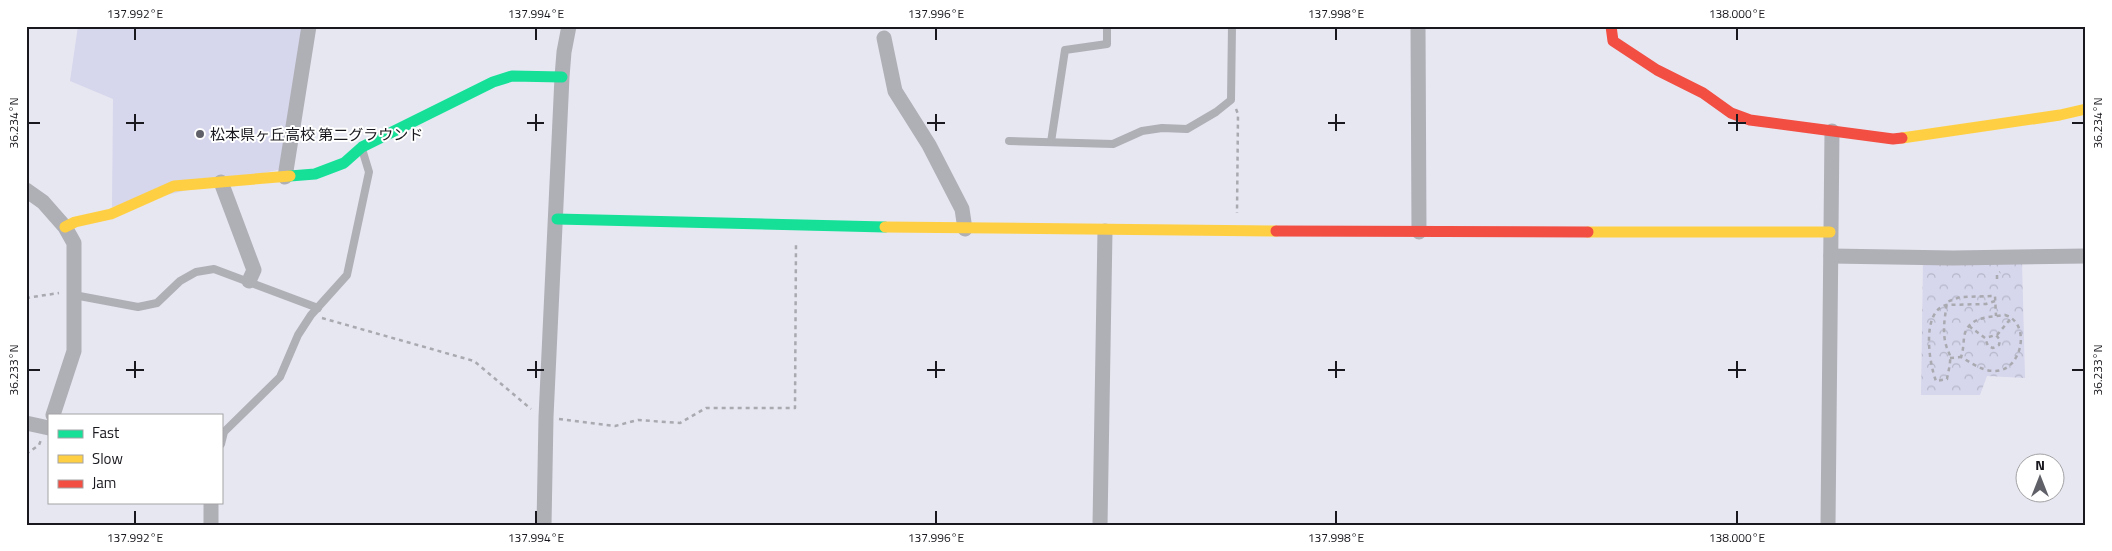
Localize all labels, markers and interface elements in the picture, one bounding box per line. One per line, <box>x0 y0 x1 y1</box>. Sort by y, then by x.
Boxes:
text: 137.992°E <box>107 4 163 23</box>
text: 137.994°E <box>508 4 564 23</box>
text: 137.996°E <box>908 4 964 23</box>
text: 137.998°E <box>1308 4 1364 23</box>
text: 138.000°E <box>1709 4 1765 23</box>
text: 36.234°N <box>4 97 23 149</box>
text: 36.234°N <box>2088 97 2107 149</box>
place label: 松本県ヶ丘高校 第二グラウンド <box>210 123 423 146</box>
marker: 松本県ヶ丘高校 第二グラウンド <box>194 128 206 140</box>
text: 36.233°N <box>4 344 23 396</box>
text: 36.233°N <box>2088 344 2107 396</box>
legend <box>48 414 222 504</box>
text: Fast <box>92 421 120 444</box>
text: Slow <box>92 447 123 470</box>
north arrow <box>2014 454 2064 504</box>
text: N <box>2035 454 2045 475</box>
text: Jam <box>92 471 116 494</box>
text: 137.992°E <box>107 528 163 547</box>
text: 137.994°E <box>508 528 564 547</box>
text: 137.996°E <box>908 528 964 547</box>
text: 137.998°E <box>1308 528 1364 547</box>
text: 138.000°E <box>1709 528 1765 547</box>

